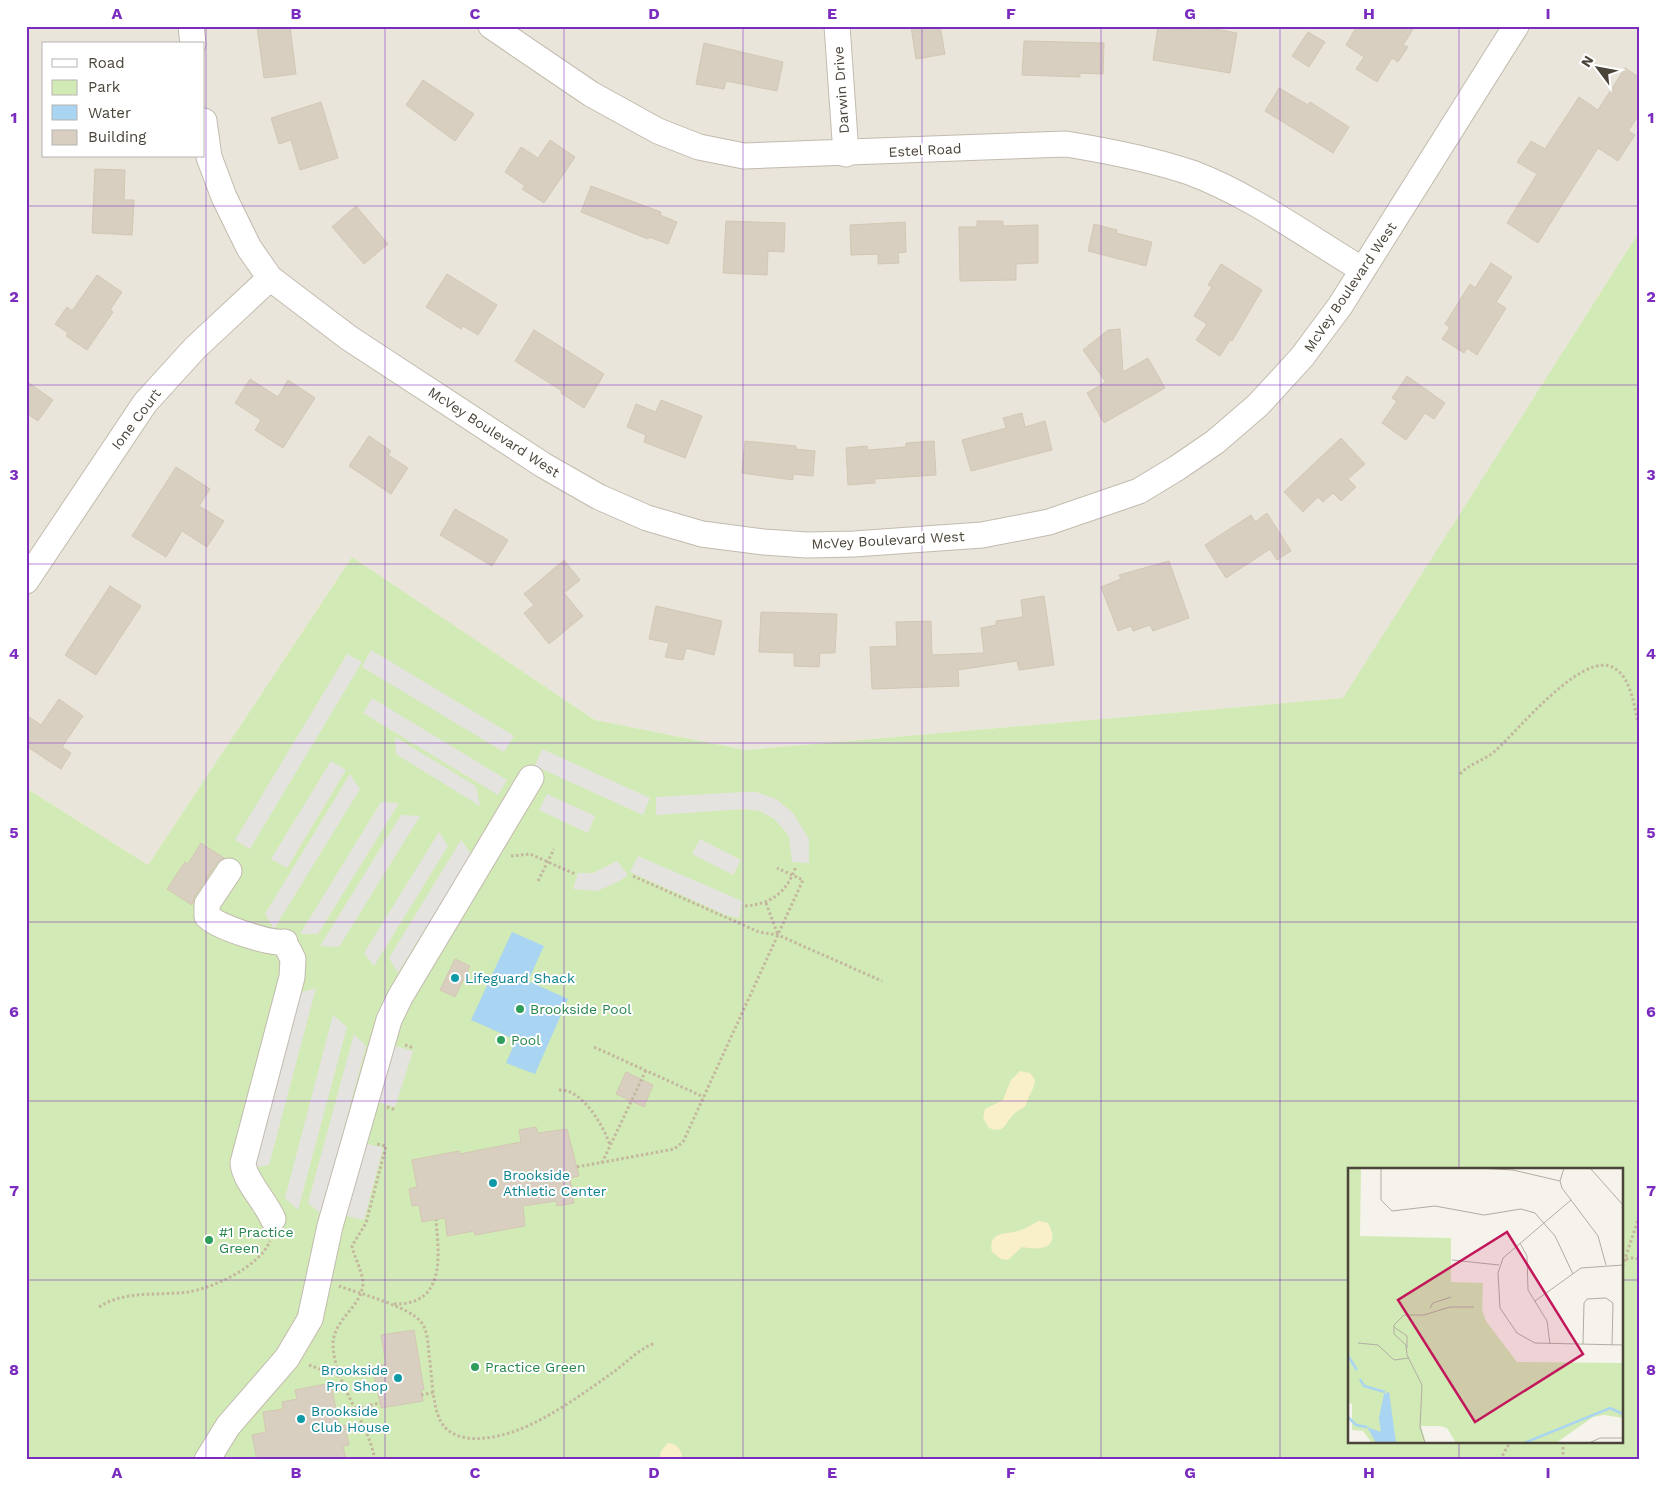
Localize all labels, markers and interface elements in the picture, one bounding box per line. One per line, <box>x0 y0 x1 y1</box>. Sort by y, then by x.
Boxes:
text: A <box>112 4 123 23</box>
text: B <box>291 4 302 23</box>
text: C <box>470 4 481 23</box>
text: D <box>648 4 660 23</box>
text: E <box>827 4 837 23</box>
text: F <box>1006 4 1016 23</box>
text: G <box>1184 4 1196 23</box>
text: H <box>1363 4 1375 23</box>
text: I <box>1545 4 1551 23</box>
legend <box>42 42 205 158</box>
north arrow <box>1572 42 1622 92</box>
street label: Darwin Drive <box>830 46 852 134</box>
text: N <box>1577 52 1597 70</box>
text: Road <box>88 54 125 72</box>
text: Park <box>88 78 121 96</box>
text: Water <box>88 104 131 122</box>
text: 1 <box>11 108 17 127</box>
text: 1 <box>1648 108 1654 127</box>
text: Building <box>88 128 146 146</box>
street label: Estel Road <box>888 140 962 160</box>
street label: McVey Boulevard West <box>1301 219 1400 355</box>
text: 2 <box>9 287 19 306</box>
text: 2 <box>1646 287 1656 306</box>
street label: McVey Boulevard West <box>425 384 563 481</box>
street label: Ione Court <box>108 385 164 452</box>
text: 3 <box>9 465 19 484</box>
text: 3 <box>1646 465 1656 484</box>
street label: McVey Boulevard West <box>811 528 965 552</box>
text: 4 <box>9 644 19 663</box>
text: 4 <box>1646 644 1656 663</box>
text: 5 <box>9 823 19 842</box>
text: 5 <box>1646 823 1656 842</box>
place label: Lifeguard Shack <box>465 970 575 986</box>
marker: Lifeguard Shack <box>449 972 461 984</box>
place label: Brookside Pool <box>530 1001 632 1017</box>
text: 6 <box>9 1002 19 1021</box>
text: 6 <box>1646 1002 1656 1021</box>
marker: Brookside Pool <box>514 1003 526 1015</box>
place label: Pool <box>511 1032 541 1048</box>
marker: Pool <box>495 1034 507 1046</box>
place label: Brookside Athletic Center <box>503 1167 607 1199</box>
inset map <box>1348 1168 1622 1444</box>
marker: Brookside Athletic Center <box>487 1177 499 1189</box>
text: 7 <box>9 1181 19 1200</box>
text: 7 <box>1646 1181 1656 1200</box>
place label: #1 Practice Green <box>219 1224 294 1256</box>
marker: #1 Practice Green <box>203 1234 215 1246</box>
place label: Practice Green <box>485 1359 586 1375</box>
text: 8 <box>9 1360 19 1379</box>
text: 8 <box>1646 1360 1656 1379</box>
marker: Practice Green <box>469 1361 481 1373</box>
place label: Brookside Pro Shop <box>321 1362 388 1394</box>
marker: Brookside Pro Shop <box>392 1372 404 1384</box>
place label: Brookside Club House <box>311 1403 390 1435</box>
marker: Brookside Club House <box>295 1413 307 1425</box>
text: A <box>112 1463 123 1482</box>
text: B <box>291 1463 302 1482</box>
text: C <box>470 1463 481 1482</box>
text: D <box>648 1463 660 1482</box>
text: E <box>827 1463 837 1482</box>
text: F <box>1006 1463 1016 1482</box>
text: G <box>1184 1463 1196 1482</box>
text: H <box>1363 1463 1375 1482</box>
text: I <box>1545 1463 1551 1482</box>

